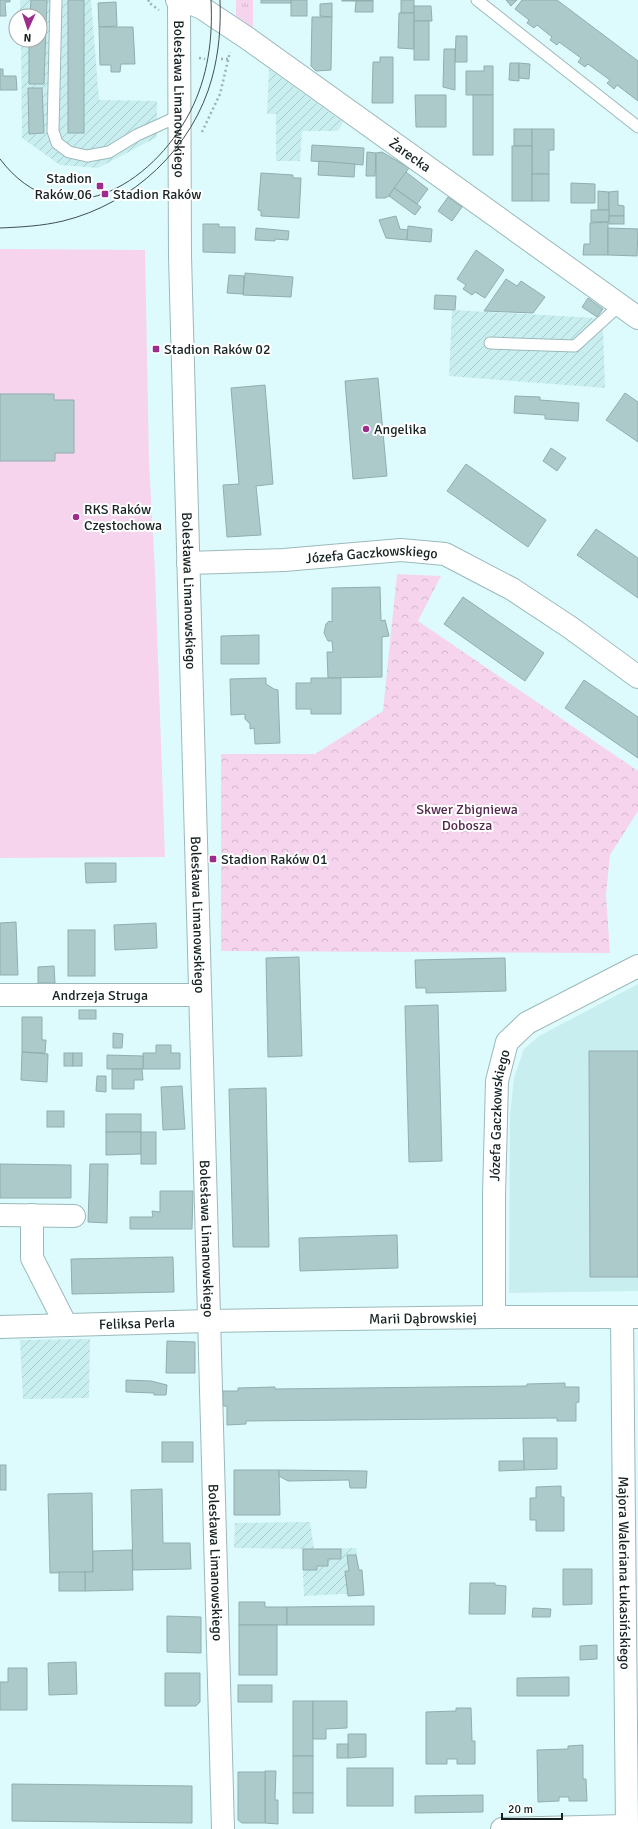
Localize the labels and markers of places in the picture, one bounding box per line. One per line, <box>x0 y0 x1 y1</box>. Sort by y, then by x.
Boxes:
place label: Stadion Raków 06 <box>34 170 92 203</box>
marker: Stadion Raków 06 <box>95 181 105 191</box>
place label: Stadion Raków <box>113 186 201 203</box>
marker: Stadion Raków <box>100 189 110 199</box>
place label: Stadion Raków 02 <box>164 341 271 358</box>
marker: Stadion Raków 02 <box>151 344 161 354</box>
place label: Angelika <box>374 421 427 438</box>
marker: Angelika <box>361 424 371 434</box>
place label: RKS Raków Częstochowa <box>84 501 162 534</box>
marker: RKS Raków Częstochowa <box>71 512 81 522</box>
place label: Stadion Raków 01 <box>221 851 328 868</box>
marker: Stadion Raków 01 <box>208 854 218 864</box>

